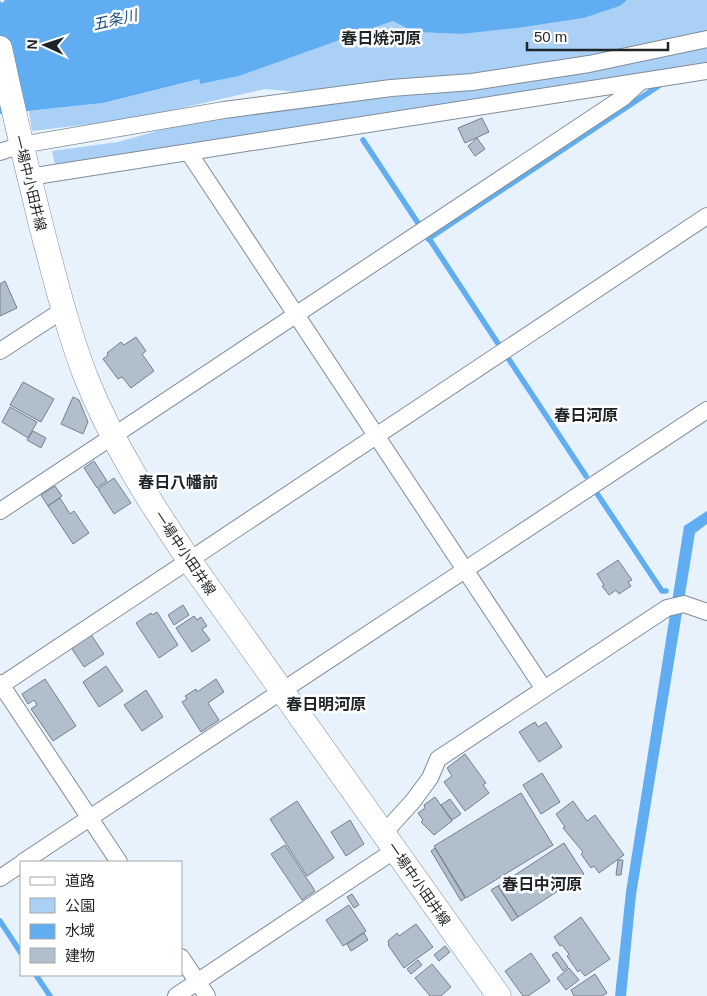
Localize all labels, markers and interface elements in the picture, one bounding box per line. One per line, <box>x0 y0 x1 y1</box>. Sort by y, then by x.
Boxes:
water label: 五条川 <box>91 6 141 33</box>
north arrow <box>20 20 70 70</box>
scale bar <box>527 20 668 52</box>
text: 50 m <box>534 28 567 45</box>
district label: 春日焼河原 <box>341 30 421 47</box>
text: N <box>24 39 40 50</box>
street label: 一場中小田井線 <box>10 134 50 232</box>
district label: 春日河原 <box>554 407 618 424</box>
district label: 春日八幡前 <box>138 474 218 491</box>
street label: 一場中小田井線 <box>151 508 219 598</box>
district label: 春日明河原 <box>286 696 366 713</box>
street label: 一場中小田井線 <box>384 839 454 929</box>
legend <box>20 861 182 976</box>
text: 道路 <box>65 872 95 889</box>
district label: 春日中河原 <box>502 876 582 893</box>
text: 公園 <box>65 897 95 914</box>
text: 水域 <box>65 922 95 939</box>
text: 建物 <box>65 947 95 964</box>

